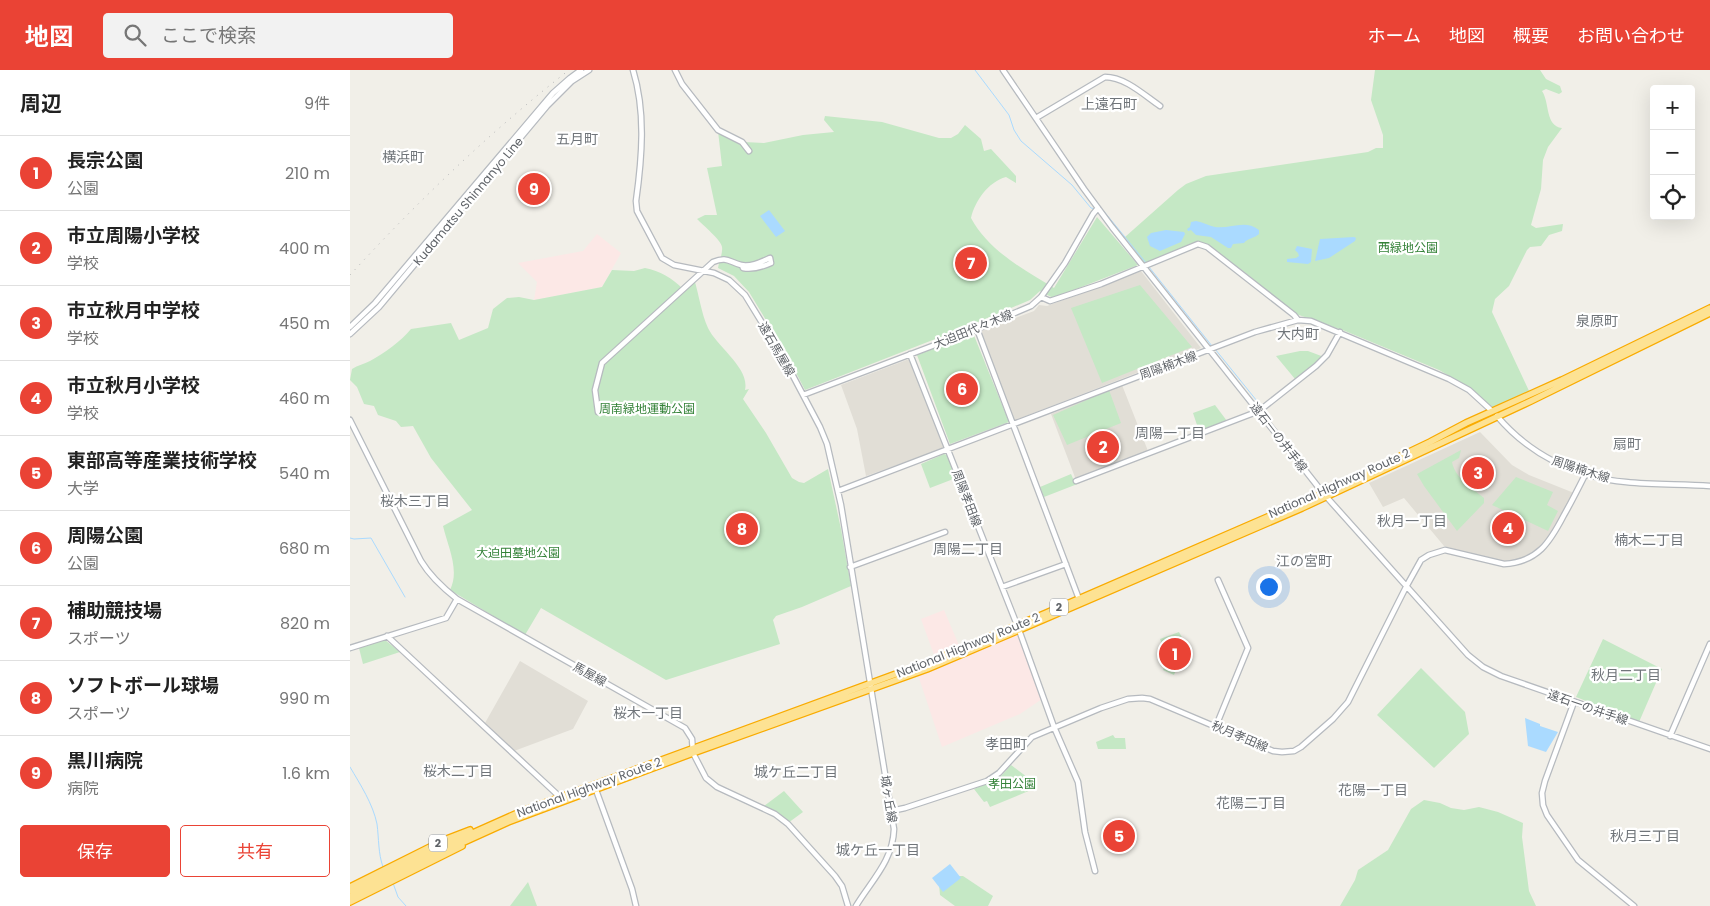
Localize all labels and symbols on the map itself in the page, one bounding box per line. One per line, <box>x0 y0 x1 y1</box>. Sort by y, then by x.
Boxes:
district label: 上遠石町 <box>1081 94 1137 114</box>
district label: 五月町 <box>556 129 598 149</box>
street label: Kudamatsu Shinnanyo Line <box>409 133 527 269</box>
district label: 横浜町 <box>382 147 424 167</box>
pin: 9 <box>518 170 550 208</box>
park label: 西緑地公園 <box>1378 239 1438 256</box>
pin: 7 <box>955 244 987 282</box>
street label: 大迫田代々木線 <box>931 305 1015 353</box>
district label: 泉原町 <box>1576 311 1618 331</box>
street label: 遠石馬屋線 <box>755 319 799 379</box>
district label: 大内町 <box>1277 324 1319 344</box>
street label: 周陽楠木線 <box>1137 347 1199 383</box>
pin: 6 <box>946 370 978 408</box>
street label: 遠石一の井手線 <box>1246 399 1312 475</box>
park label: 周南緑地運動公園 <box>599 400 695 417</box>
district label: 周陽一丁目 <box>1135 423 1205 443</box>
pin: 2 <box>1087 428 1119 466</box>
district label: 扇町 <box>1613 434 1641 454</box>
street label: National Highway Route 2 <box>1266 444 1412 522</box>
street label: 周陽楠木線 <box>1550 452 1612 486</box>
pin: 3 <box>1462 454 1494 492</box>
street label: 周陽孝田線 <box>948 467 986 529</box>
district label: 桜木三丁目 <box>380 491 450 511</box>
pin: 4 <box>1492 509 1524 547</box>
pin: 8 <box>726 510 758 548</box>
district label: 秋月一丁目 <box>1377 511 1447 531</box>
district label: 楠木二丁目 <box>1614 530 1684 550</box>
district label: 周陽二丁目 <box>933 539 1003 559</box>
park label: 大迫田墓地公園 <box>476 544 560 561</box>
district label: 江の宮町 <box>1276 551 1332 571</box>
your location <box>1256 574 1282 600</box>
road number: 2 <box>1050 598 1068 616</box>
street label: National Highway Route 2 <box>894 608 1042 682</box>
pin: 1 <box>1159 635 1191 673</box>
street label: 馬屋線 <box>570 658 610 690</box>
district label: 秋月二丁目 <box>1591 665 1661 685</box>
street label: 遠石一の井手線 <box>1546 685 1630 729</box>
district label: 桜木一丁目 <box>613 703 683 723</box>
street label: 秋月孝田線 <box>1209 716 1271 756</box>
district label: 孝田町 <box>985 734 1027 754</box>
street label: National Highway Route 2 <box>514 753 664 821</box>
district label: 桜木二丁目 <box>423 761 493 781</box>
district label: 城ケ丘二丁目 <box>754 762 838 782</box>
street label: 城ヶ丘線 <box>877 774 901 824</box>
park label: 孝田公園 <box>988 775 1036 792</box>
district label: 花陽一丁目 <box>1338 780 1408 800</box>
district label: 花陽二丁目 <box>1216 793 1286 813</box>
pin: 5 <box>1103 817 1135 855</box>
district label: 秋月三丁目 <box>1610 826 1680 846</box>
road number: 2 <box>429 834 447 851</box>
district label: 城ケ丘一丁目 <box>836 840 920 860</box>

